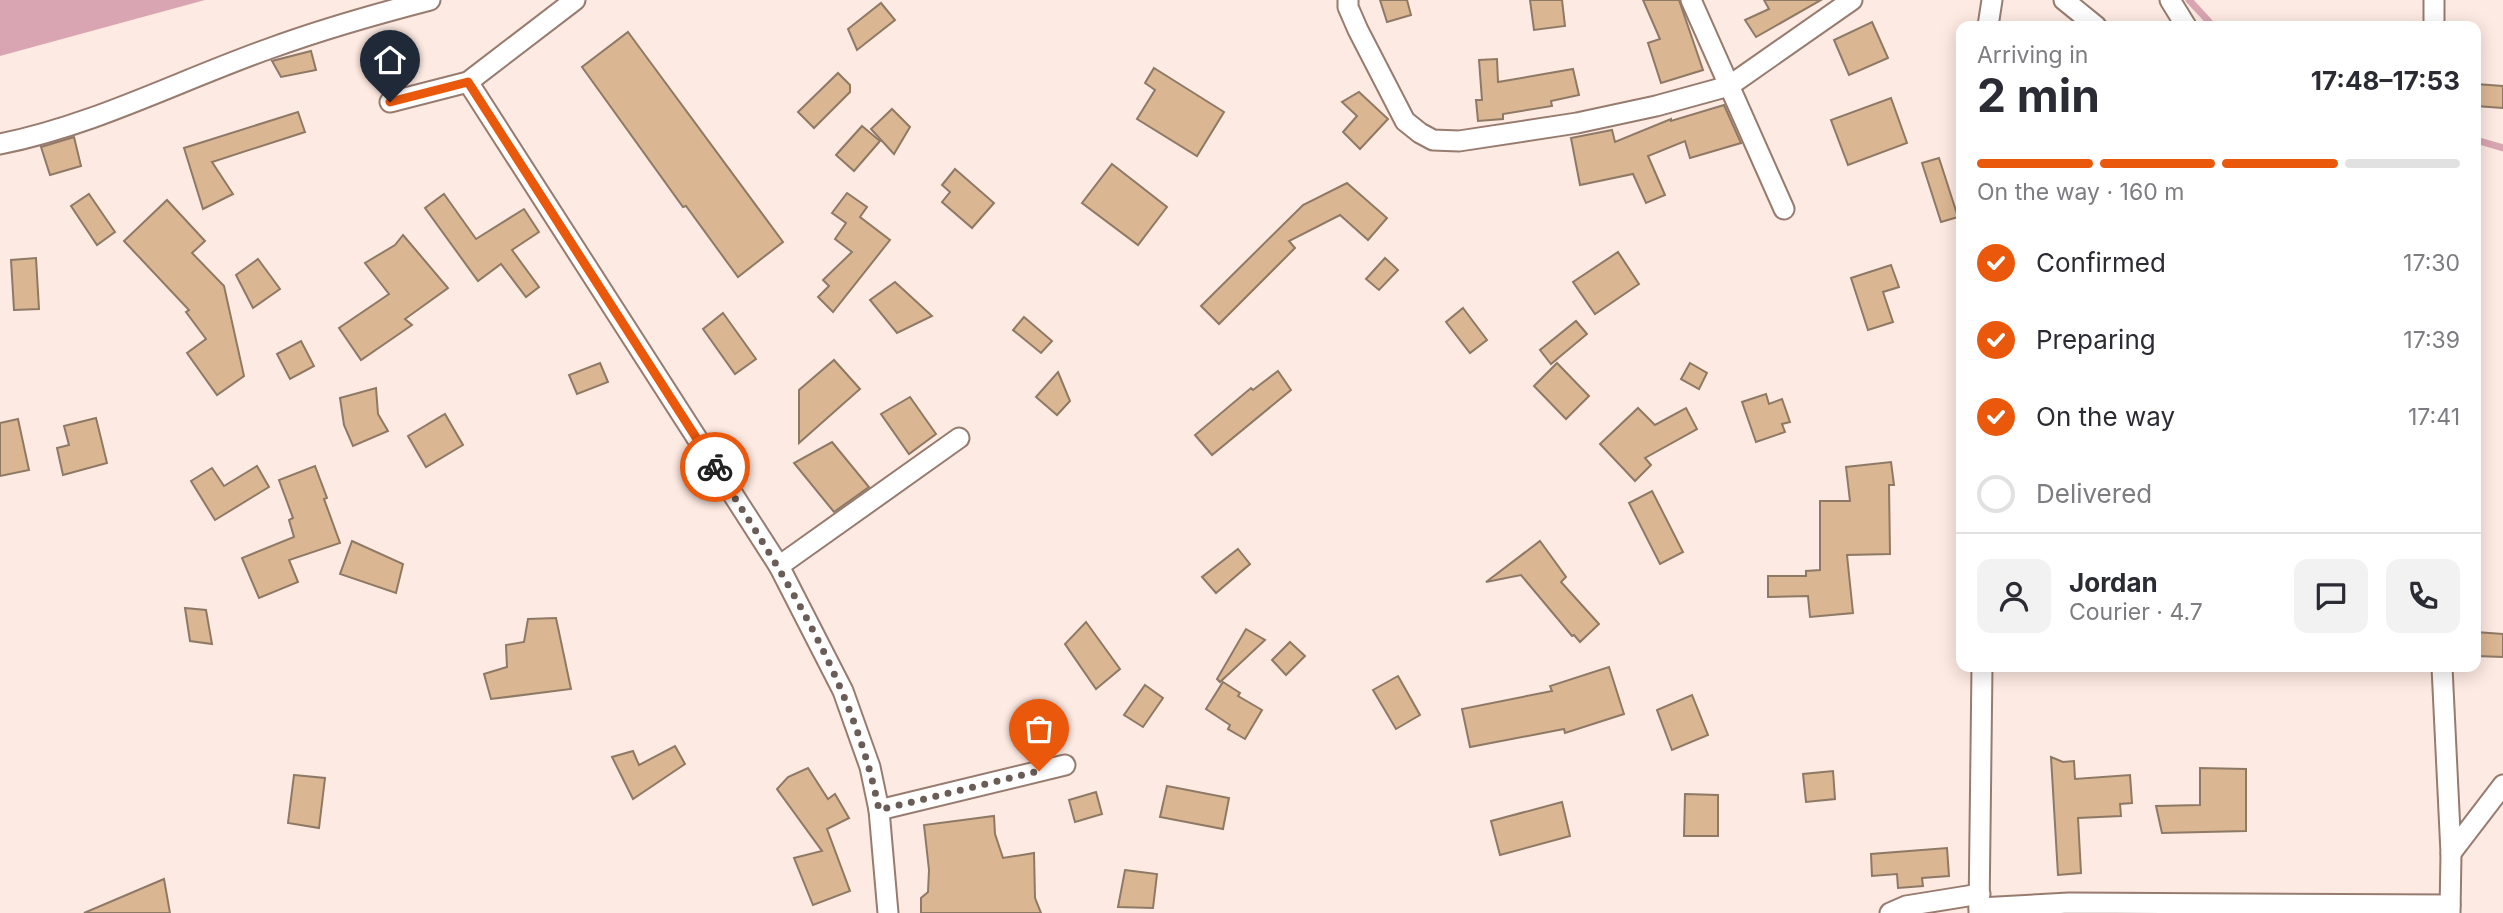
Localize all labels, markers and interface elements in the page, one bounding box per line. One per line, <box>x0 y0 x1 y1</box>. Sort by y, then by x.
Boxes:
pin <box>360 30 420 102</box>
icon: home <box>371 41 409 79</box>
text: Arriving in <box>1977 41 2088 69</box>
text: 17:48–17:53 <box>2311 65 2460 96</box>
text: 2 min <box>1977 67 2100 123</box>
text: On the way · 160 m <box>1977 178 2184 206</box>
icon: check <box>1977 244 2015 282</box>
text: Confirmed <box>2036 247 2166 278</box>
text: 17:30 <box>2403 249 2460 277</box>
icon: check <box>1977 321 2015 359</box>
text: Preparing <box>2036 324 2156 355</box>
text: 17:39 <box>2403 326 2460 354</box>
icon: check <box>1977 398 2015 436</box>
text: On the way <box>2036 401 2175 432</box>
text: 17:41 <box>2408 403 2460 431</box>
courier <box>680 432 750 502</box>
icon: bike <box>696 448 734 486</box>
text: Delivered <box>2036 478 2152 509</box>
button: person <box>1977 559 2051 633</box>
button: chat <box>2294 559 2368 633</box>
button: phone <box>2386 559 2460 633</box>
text: Jordan <box>2069 567 2158 598</box>
text: Courier · 4.7 <box>2069 598 2203 626</box>
pin <box>1009 699 1069 771</box>
icon: bag <box>1020 710 1058 748</box>

